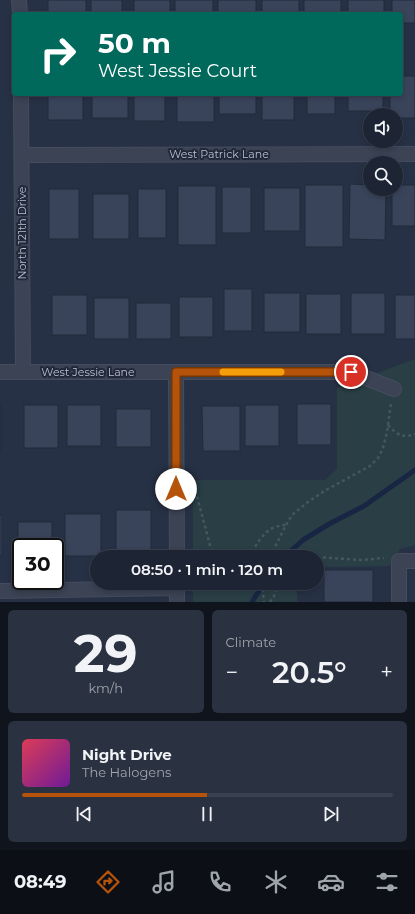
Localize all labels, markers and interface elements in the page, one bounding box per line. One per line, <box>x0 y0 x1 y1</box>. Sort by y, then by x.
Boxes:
text: 50 m <box>98 26 171 60</box>
icon: right <box>32 28 84 80</box>
text: West Jessie Court <box>98 60 257 82</box>
map controls <box>363 108 403 196</box>
button: sound <box>363 108 403 148</box>
street label: West Patrick Lane <box>169 147 269 161</box>
button: search <box>363 156 403 196</box>
street label: North 121th Drive <box>15 186 29 280</box>
pin <box>334 355 368 389</box>
icon: arrive <box>340 361 362 383</box>
street label: West Jessie Lane <box>41 365 135 379</box>
position arrow <box>155 468 197 510</box>
speed limit sign: 30 <box>12 538 64 590</box>
text: 08:50 · 1 min · 120 m <box>131 560 283 579</box>
text: 29 <box>74 622 138 685</box>
text: Climate <box>226 634 276 650</box>
text: 20.5° <box>272 654 346 691</box>
text: − <box>226 659 238 686</box>
text: + <box>380 659 393 686</box>
text: km/h <box>88 680 123 696</box>
text: Night Drive <box>82 745 172 764</box>
text: The Halogens <box>82 764 171 780</box>
icon: previous <box>73 803 95 825</box>
icon: pause <box>196 803 218 825</box>
icon: next <box>320 803 342 825</box>
icon: directions <box>94 868 122 896</box>
icon: music <box>150 868 178 896</box>
icon: phone <box>206 868 234 896</box>
icon: climate <box>262 868 290 896</box>
icon: car <box>317 868 345 896</box>
icon: filters <box>373 868 401 896</box>
text: 08:49 <box>14 871 67 893</box>

